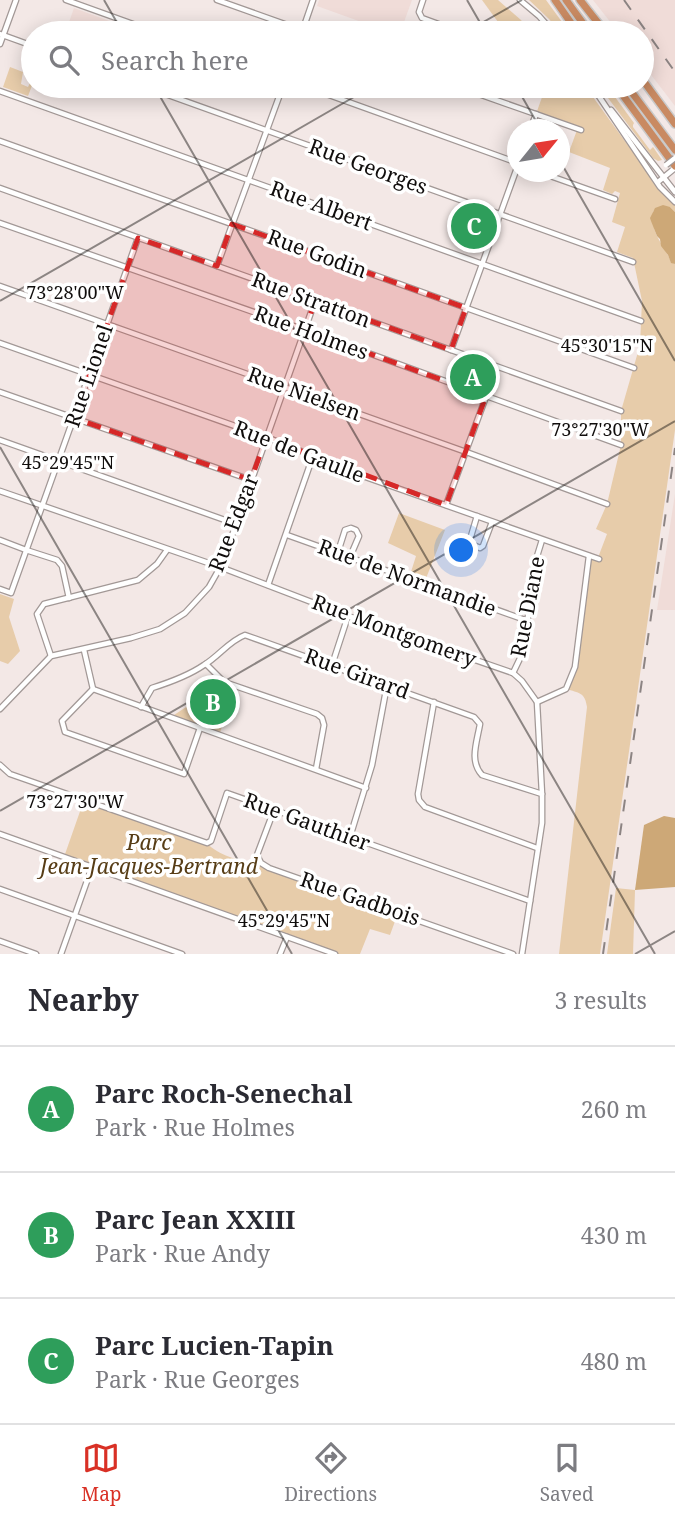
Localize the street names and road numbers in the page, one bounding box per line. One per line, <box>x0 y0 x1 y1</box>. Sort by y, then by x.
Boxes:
street label: Rue Georges <box>305 132 431 200</box>
street label: Rue Albert <box>266 174 376 236</box>
street label: Rue Godin <box>264 222 371 284</box>
street label: Rue Stratton <box>248 265 375 333</box>
street label: Rue Holmes <box>250 298 372 366</box>
street label: Rue Lionel <box>57 320 119 431</box>
street label: Rue Nielsen <box>244 360 365 426</box>
street label: Rue de Gaulle <box>230 413 369 489</box>
street label: Rue Edgar <box>202 470 265 576</box>
street label: Rue de Normandie <box>314 532 500 622</box>
street label: Rue Diane <box>504 554 551 660</box>
street label: Rue Montgomery <box>308 587 480 673</box>
street label: Rue Girard <box>301 641 414 705</box>
street label: Rue Gauthier <box>240 785 375 857</box>
street label: Rue Gadbois <box>297 865 424 932</box>

